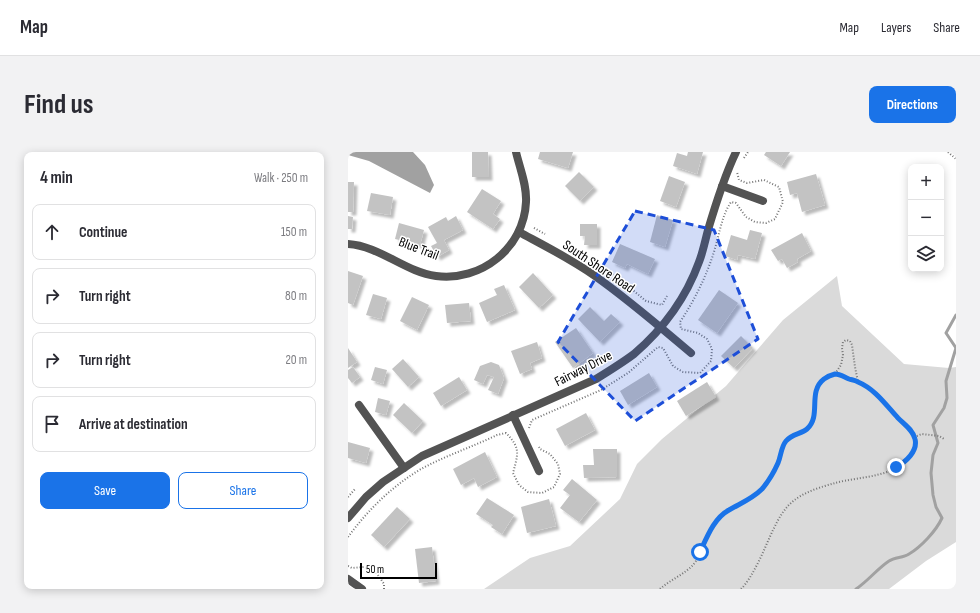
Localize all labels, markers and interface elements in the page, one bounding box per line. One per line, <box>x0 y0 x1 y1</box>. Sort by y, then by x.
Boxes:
text: Map <box>20 16 48 39</box>
text: Map <box>839 19 859 36</box>
text: Layers <box>881 19 911 36</box>
text: Share <box>933 19 960 36</box>
button: Directions <box>869 86 956 123</box>
text: Find us <box>24 88 93 121</box>
map controls <box>908 164 944 272</box>
button: + <box>908 164 944 200</box>
text: 4 min <box>40 168 73 188</box>
text: Walk · 250 m <box>254 170 308 186</box>
button: − <box>908 200 944 236</box>
icon: ahead <box>41 221 63 243</box>
text: Continue <box>79 223 128 242</box>
text: 150 m <box>281 224 307 240</box>
street label: Blue Trail <box>396 233 441 264</box>
street label: South Shore Road <box>560 236 638 297</box>
button: layers <box>908 236 944 272</box>
icon: right <box>41 285 63 307</box>
text: Turn right <box>79 287 131 306</box>
text: 80 m <box>285 288 307 304</box>
street label: Fairway Drive <box>552 347 615 390</box>
icon: right <box>41 349 63 371</box>
text: Turn right <box>79 351 131 370</box>
text: 20 m <box>285 352 307 368</box>
icon: arrive <box>41 413 63 435</box>
text: Arrive at destination <box>79 415 188 434</box>
route end <box>887 458 905 476</box>
button: Save <box>40 472 170 509</box>
button: Share <box>178 472 308 509</box>
route start <box>691 543 709 561</box>
scale bar <box>360 561 437 580</box>
text: 50 m <box>366 563 384 576</box>

